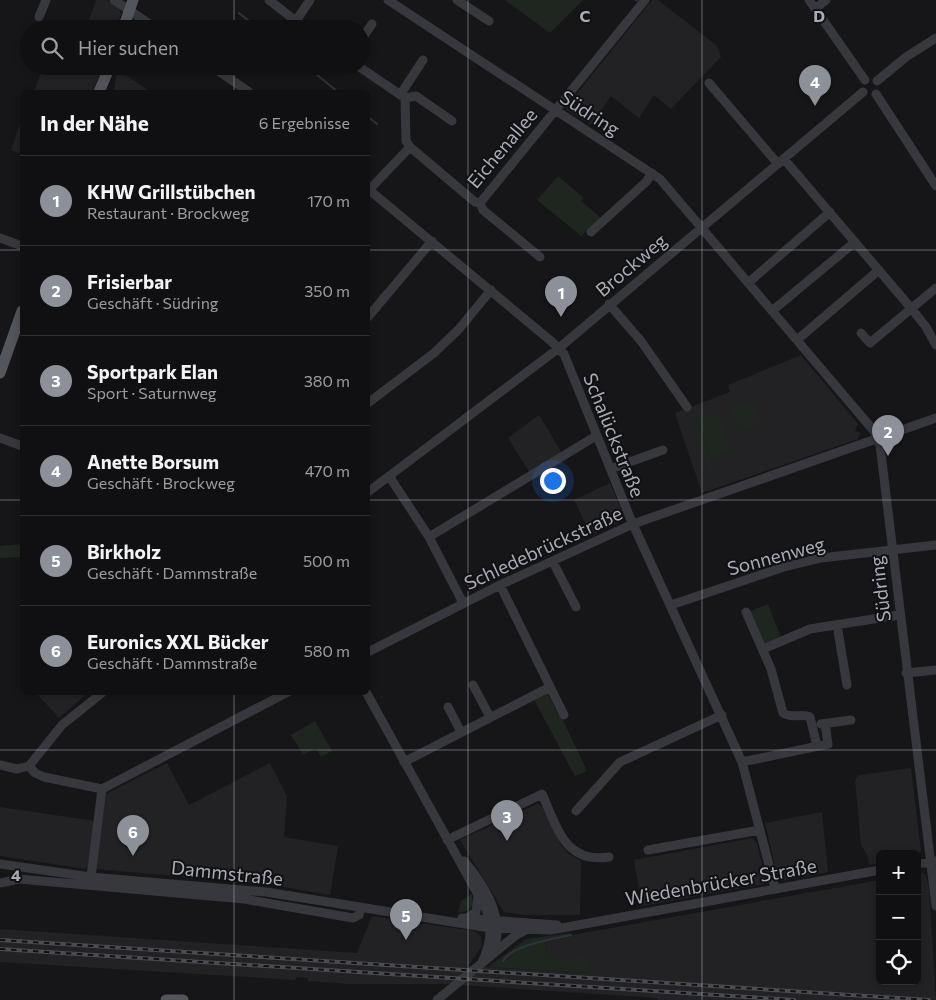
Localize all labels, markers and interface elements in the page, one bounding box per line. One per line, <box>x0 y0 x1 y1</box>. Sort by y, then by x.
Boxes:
text: C <box>580 6 591 25</box>
text: D <box>813 6 825 25</box>
search box <box>20 20 370 75</box>
icon: search <box>38 34 66 62</box>
text: Hier suchen <box>78 36 179 59</box>
pin: 4 <box>799 65 831 106</box>
street label: Südring <box>556 85 624 140</box>
street label: Eichenallee <box>462 103 542 192</box>
text: In der Nähe <box>40 110 149 135</box>
text: 6 Ergebnisse <box>259 113 350 132</box>
text: KHW Grillstübchen <box>87 180 255 203</box>
text: 1 <box>52 191 60 210</box>
text: 170 m <box>307 191 350 210</box>
text: Restaurant · Brockweg <box>87 203 249 222</box>
street label: Brockweg <box>590 228 671 301</box>
text: Frisierbar <box>87 270 172 293</box>
pin: 1 <box>545 276 577 317</box>
text: 2 <box>51 281 61 300</box>
text: 350 m <box>304 281 350 300</box>
text: Geschäft · Südring <box>87 293 219 312</box>
text: Sportpark Elan <box>87 360 218 383</box>
street label: Schalückstraße <box>579 369 650 500</box>
text: 3 <box>51 371 61 390</box>
text: 380 m <box>304 371 350 390</box>
text: Sport · Saturnweg <box>87 383 217 402</box>
pin: 2 <box>872 415 904 456</box>
text: Anette Borsum <box>87 450 219 473</box>
text: 4 <box>51 461 61 480</box>
text: 470 m <box>305 461 350 480</box>
your location <box>540 468 566 494</box>
text: Geschäft · Brockweg <box>87 473 235 492</box>
street label: Schledebrückstraße <box>460 501 625 594</box>
street label: Sonnenweg <box>725 531 827 580</box>
text: Birkholz <box>87 540 161 563</box>
text: 5 <box>51 551 61 570</box>
text: 500 m <box>303 551 350 570</box>
street label: Südring <box>864 555 895 623</box>
text: Geschäft · Dammstraße <box>87 563 257 582</box>
text: Euronics XXL Bücker <box>87 630 269 653</box>
text: 6 <box>51 641 61 660</box>
text: 580 m <box>304 641 350 660</box>
text: Geschäft · Dammstraße <box>87 653 257 672</box>
pin: 3 <box>491 800 523 841</box>
pin: 6 <box>117 815 149 856</box>
map controls <box>876 850 921 985</box>
button: + <box>876 850 921 895</box>
street label: Wiedenbrücker Straße <box>624 853 818 910</box>
street label: Dammstraße <box>170 855 284 890</box>
text: 4 <box>11 865 21 884</box>
button: − <box>876 895 921 940</box>
pin: 5 <box>390 899 422 940</box>
button: locate <box>876 940 921 985</box>

